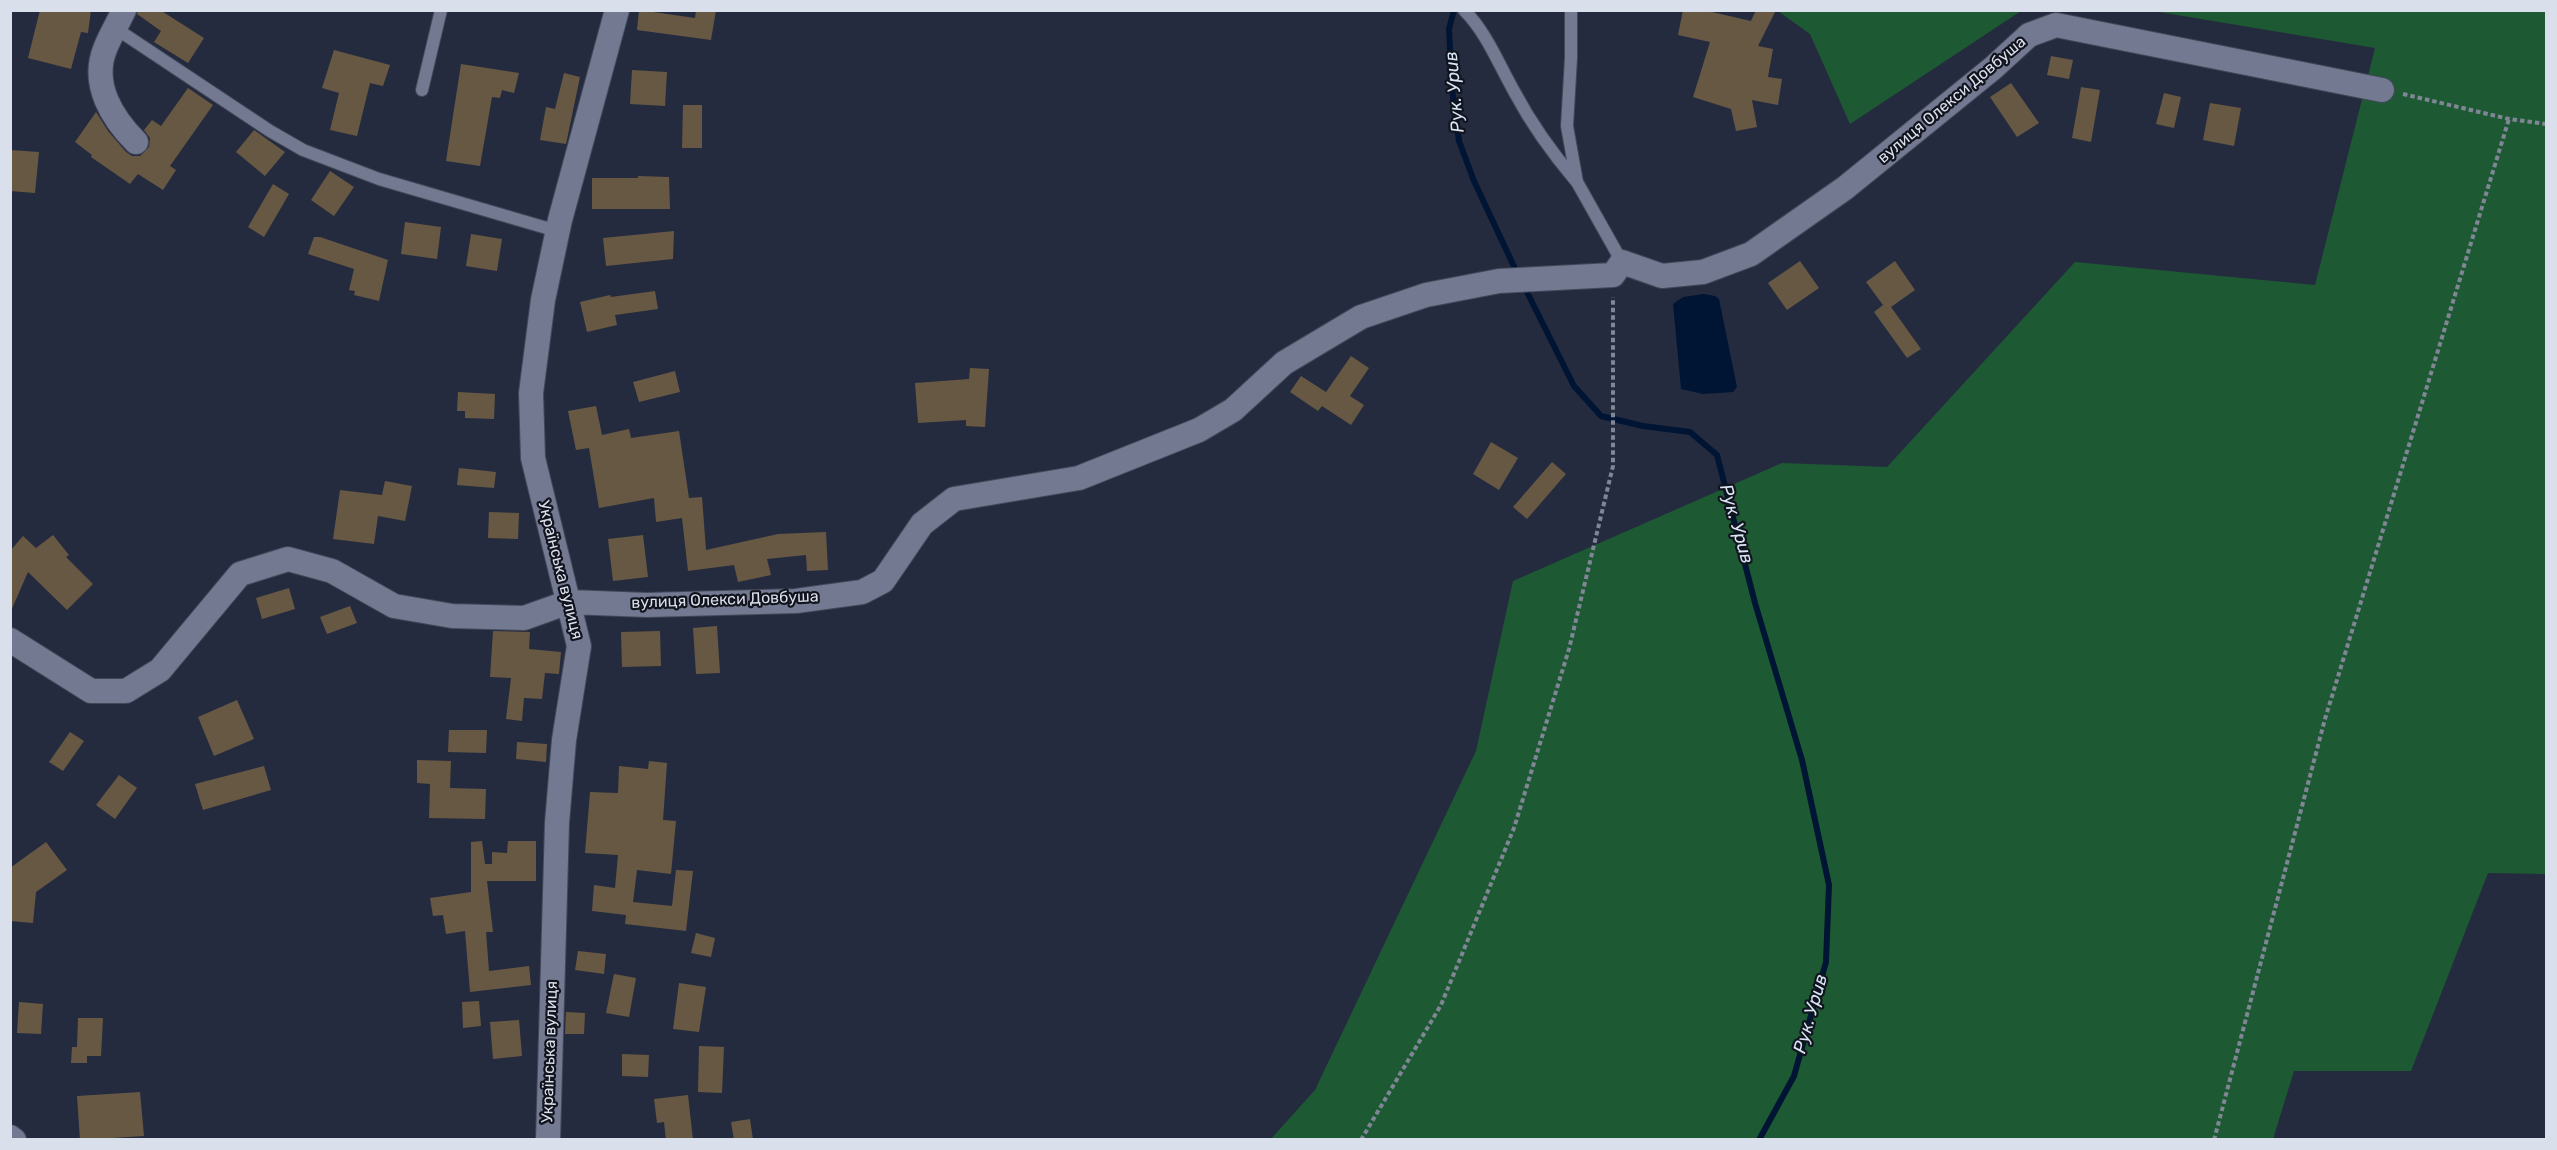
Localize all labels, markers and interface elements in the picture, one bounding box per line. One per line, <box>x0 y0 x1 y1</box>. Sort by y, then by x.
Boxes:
street label: вулиця Олекси Довбуша <box>1874 32 2030 168</box>
water label: Рук. Урив <box>1441 50 1469 134</box>
water label: Рук. Урив <box>1714 482 1758 566</box>
street label: Українська вулиця <box>533 499 587 641</box>
street label: вулиця Олекси Довбуша <box>631 587 819 613</box>
water label: Рук. Урив <box>1789 972 1833 1056</box>
street label: Українська вулиця <box>538 981 562 1123</box>

